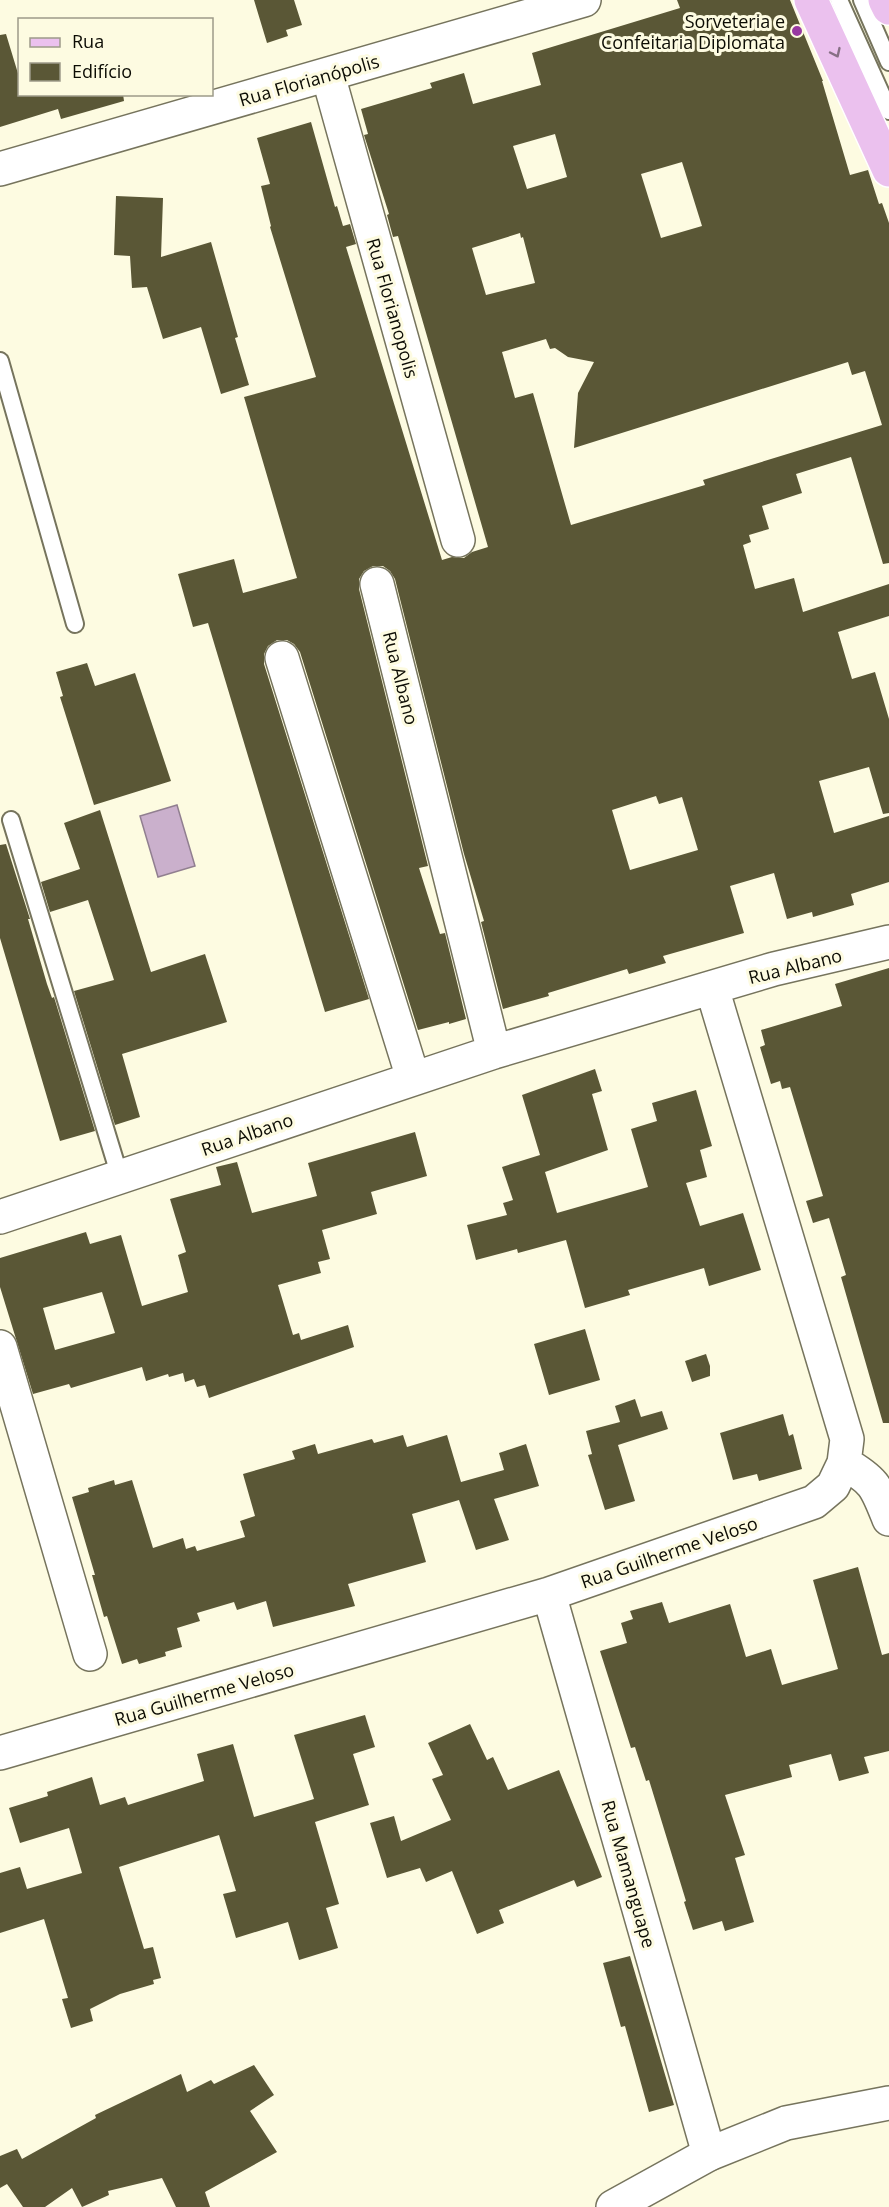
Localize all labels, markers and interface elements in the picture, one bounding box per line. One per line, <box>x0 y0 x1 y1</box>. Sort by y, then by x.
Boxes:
place label: Sorveteria e Confeitaria Diplomata <box>601 9 785 54</box>
legend <box>18 18 213 96</box>
marker: Sorveteria e Confeitaria Diplomata <box>790 24 804 38</box>
text: Rua <box>72 29 104 53</box>
one-way arrow <box>828 47 840 58</box>
street label: Rua Florianópolis <box>236 49 382 111</box>
text: Edifício <box>72 59 132 83</box>
street label: Rua Florianopolis <box>362 235 424 381</box>
street label: Rua Albano <box>378 629 424 727</box>
street label: Rua Albano <box>746 943 844 989</box>
street label: Rua Albano <box>198 1107 296 1161</box>
street label: Rua Guilherme Veloso <box>577 1510 761 1594</box>
street label: Rua Guilherme Veloso <box>111 1657 297 1731</box>
street label: Rua Mamanguape <box>596 1797 662 1951</box>

